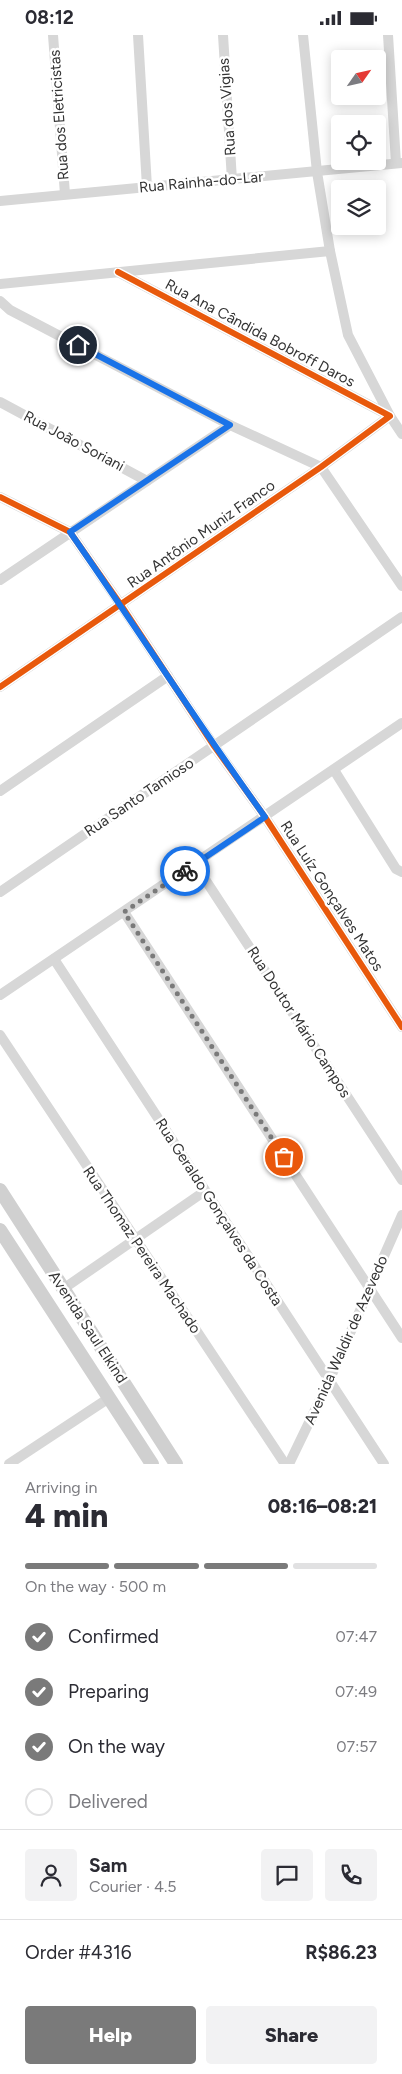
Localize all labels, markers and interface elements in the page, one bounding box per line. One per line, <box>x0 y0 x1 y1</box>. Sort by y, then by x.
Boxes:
text: 08:12 <box>25 6 74 29</box>
street label: Rua dos Eletricistas <box>45 49 73 181</box>
north arrow <box>331 50 386 105</box>
map controls <box>331 50 386 235</box>
street label: Rua dos Vigias <box>215 57 239 157</box>
button: locate <box>331 115 386 170</box>
street label: Rua Rainha-do-Lar <box>138 168 264 196</box>
button: layers <box>331 180 386 235</box>
street label: Rua Ana Cândida Bobroff Daros <box>162 275 358 391</box>
pin <box>57 324 99 366</box>
icon: home <box>64 331 92 359</box>
street label: Rua João Soriani <box>21 407 127 475</box>
street label: Rua Antônio Muniz Franco <box>124 476 279 592</box>
street label: Rua Santo Tamioso <box>81 754 197 840</box>
street label: Rua Luíz Gonçalves Matos <box>277 817 387 975</box>
courier <box>160 846 210 896</box>
icon: bike <box>171 857 199 885</box>
street label: Rua Doutor Mário Campos <box>243 943 355 1101</box>
street label: Rua Geraldo Gonçalves da Costa <box>152 1115 286 1309</box>
pin <box>263 1136 305 1178</box>
icon: bag <box>270 1143 298 1171</box>
street label: Rua Thomaz Pereira Machado <box>79 1163 205 1337</box>
street label: Avenida Waldir de Azevedo <box>301 1252 392 1427</box>
street label: Avenida Saul Elkind <box>45 1268 131 1386</box>
text: Arriving in <box>25 1478 97 1497</box>
text: 08:16–08:21 <box>268 1495 377 1518</box>
text: 4 min <box>25 1497 108 1535</box>
text: On the way · 500 m <box>25 1577 166 1596</box>
icon: check <box>25 1623 53 1651</box>
text: Confirmed <box>68 1625 159 1648</box>
text: 07:47 <box>336 1627 377 1646</box>
icon: check <box>25 1678 53 1706</box>
text: Preparing <box>68 1680 149 1703</box>
text: 07:49 <box>335 1682 377 1701</box>
icon: check <box>25 1733 53 1761</box>
text: On the way <box>68 1735 165 1758</box>
text: 07:57 <box>336 1737 377 1756</box>
text: Delivered <box>68 1790 148 1813</box>
button: person <box>25 1849 77 1901</box>
button: chat <box>261 1849 313 1901</box>
button: phone <box>325 1849 377 1901</box>
text: Sam <box>89 1854 127 1877</box>
text: Courier · 4.5 <box>89 1877 176 1896</box>
text: Order #4316 <box>25 1941 131 1964</box>
text: R$86.23 <box>305 1941 377 1964</box>
button: Help <box>25 2006 196 2064</box>
button: Share <box>206 2006 377 2064</box>

